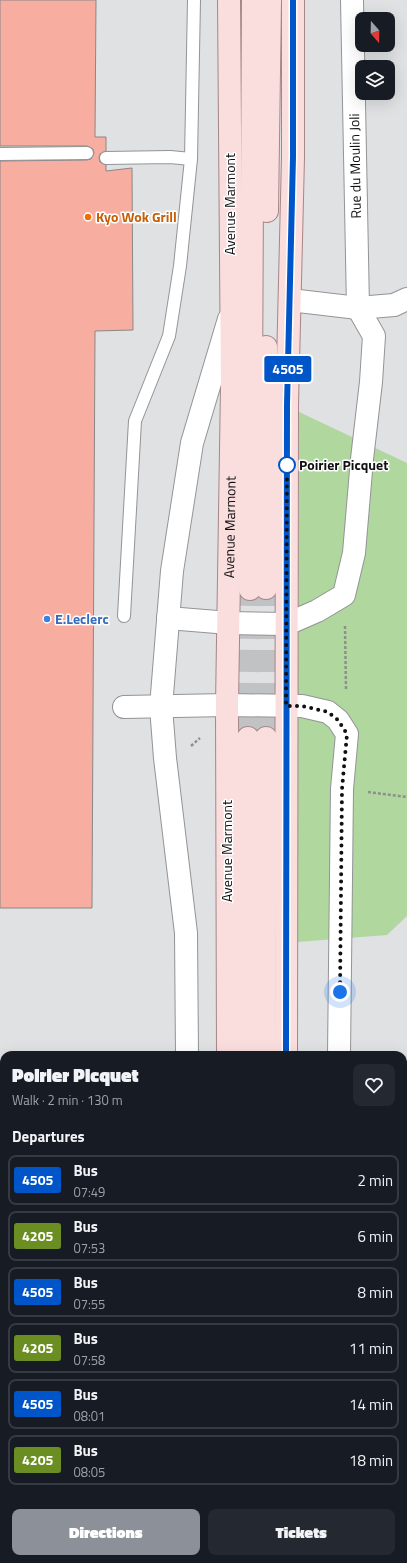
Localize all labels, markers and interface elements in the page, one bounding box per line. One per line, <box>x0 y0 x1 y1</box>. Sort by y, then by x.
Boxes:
north arrow <box>355 12 395 52</box>
map controls <box>355 12 395 100</box>
button: layers <box>355 60 395 100</box>
street label: Rue du Moulin Joli <box>343 113 366 219</box>
street label: Avenue Marmont <box>219 153 240 255</box>
place label: Kyo Wok Grill <box>96 206 177 227</box>
marker: Kyo Wok Grill <box>83 212 93 222</box>
line badge: 4505 <box>260 356 316 382</box>
text: 4505 <box>272 358 304 379</box>
place label: Poirier Picquet <box>299 454 388 475</box>
marker: Poirier Picquet <box>278 456 296 474</box>
street label: Avenue Marmont <box>218 476 241 578</box>
place label: E.Leclerc <box>55 608 109 629</box>
marker: E.Leclerc <box>42 614 52 624</box>
street label: Avenue Marmont <box>216 800 237 902</box>
your location <box>330 982 350 1002</box>
text: Poirier Picquet <box>12 1060 138 1089</box>
button: heart <box>353 1064 395 1106</box>
text: Walk · 2 min · 130 m <box>12 1090 123 1110</box>
text: Departures <box>12 1125 85 1148</box>
text: Bus <box>73 1159 98 1182</box>
text: 4505 <box>22 1169 53 1190</box>
text: 2 min <box>357 1169 393 1192</box>
text: 07:49 <box>73 1182 105 1202</box>
text: Bus <box>73 1215 98 1238</box>
text: 4205 <box>22 1225 53 1246</box>
text: 6 min <box>357 1225 393 1248</box>
text: 07:53 <box>73 1238 105 1258</box>
text: Bus <box>73 1271 98 1294</box>
text: 4505 <box>22 1281 53 1302</box>
text: 8 min <box>357 1281 393 1304</box>
text: 07:55 <box>73 1294 105 1314</box>
text: Bus <box>73 1327 98 1350</box>
text: 4205 <box>22 1337 53 1358</box>
text: 11 min <box>349 1337 393 1360</box>
text: 07:58 <box>73 1350 105 1370</box>
text: Bus <box>73 1383 98 1406</box>
text: 4505 <box>22 1393 53 1414</box>
text: 14 min <box>349 1393 393 1416</box>
text: 08:01 <box>73 1406 105 1426</box>
text: Bus <box>73 1439 98 1462</box>
text: 4205 <box>22 1449 53 1470</box>
text: 18 min <box>349 1449 393 1472</box>
text: 08:05 <box>73 1462 105 1482</box>
button: Directions <box>12 1509 200 1555</box>
button: Tickets <box>208 1509 395 1555</box>

